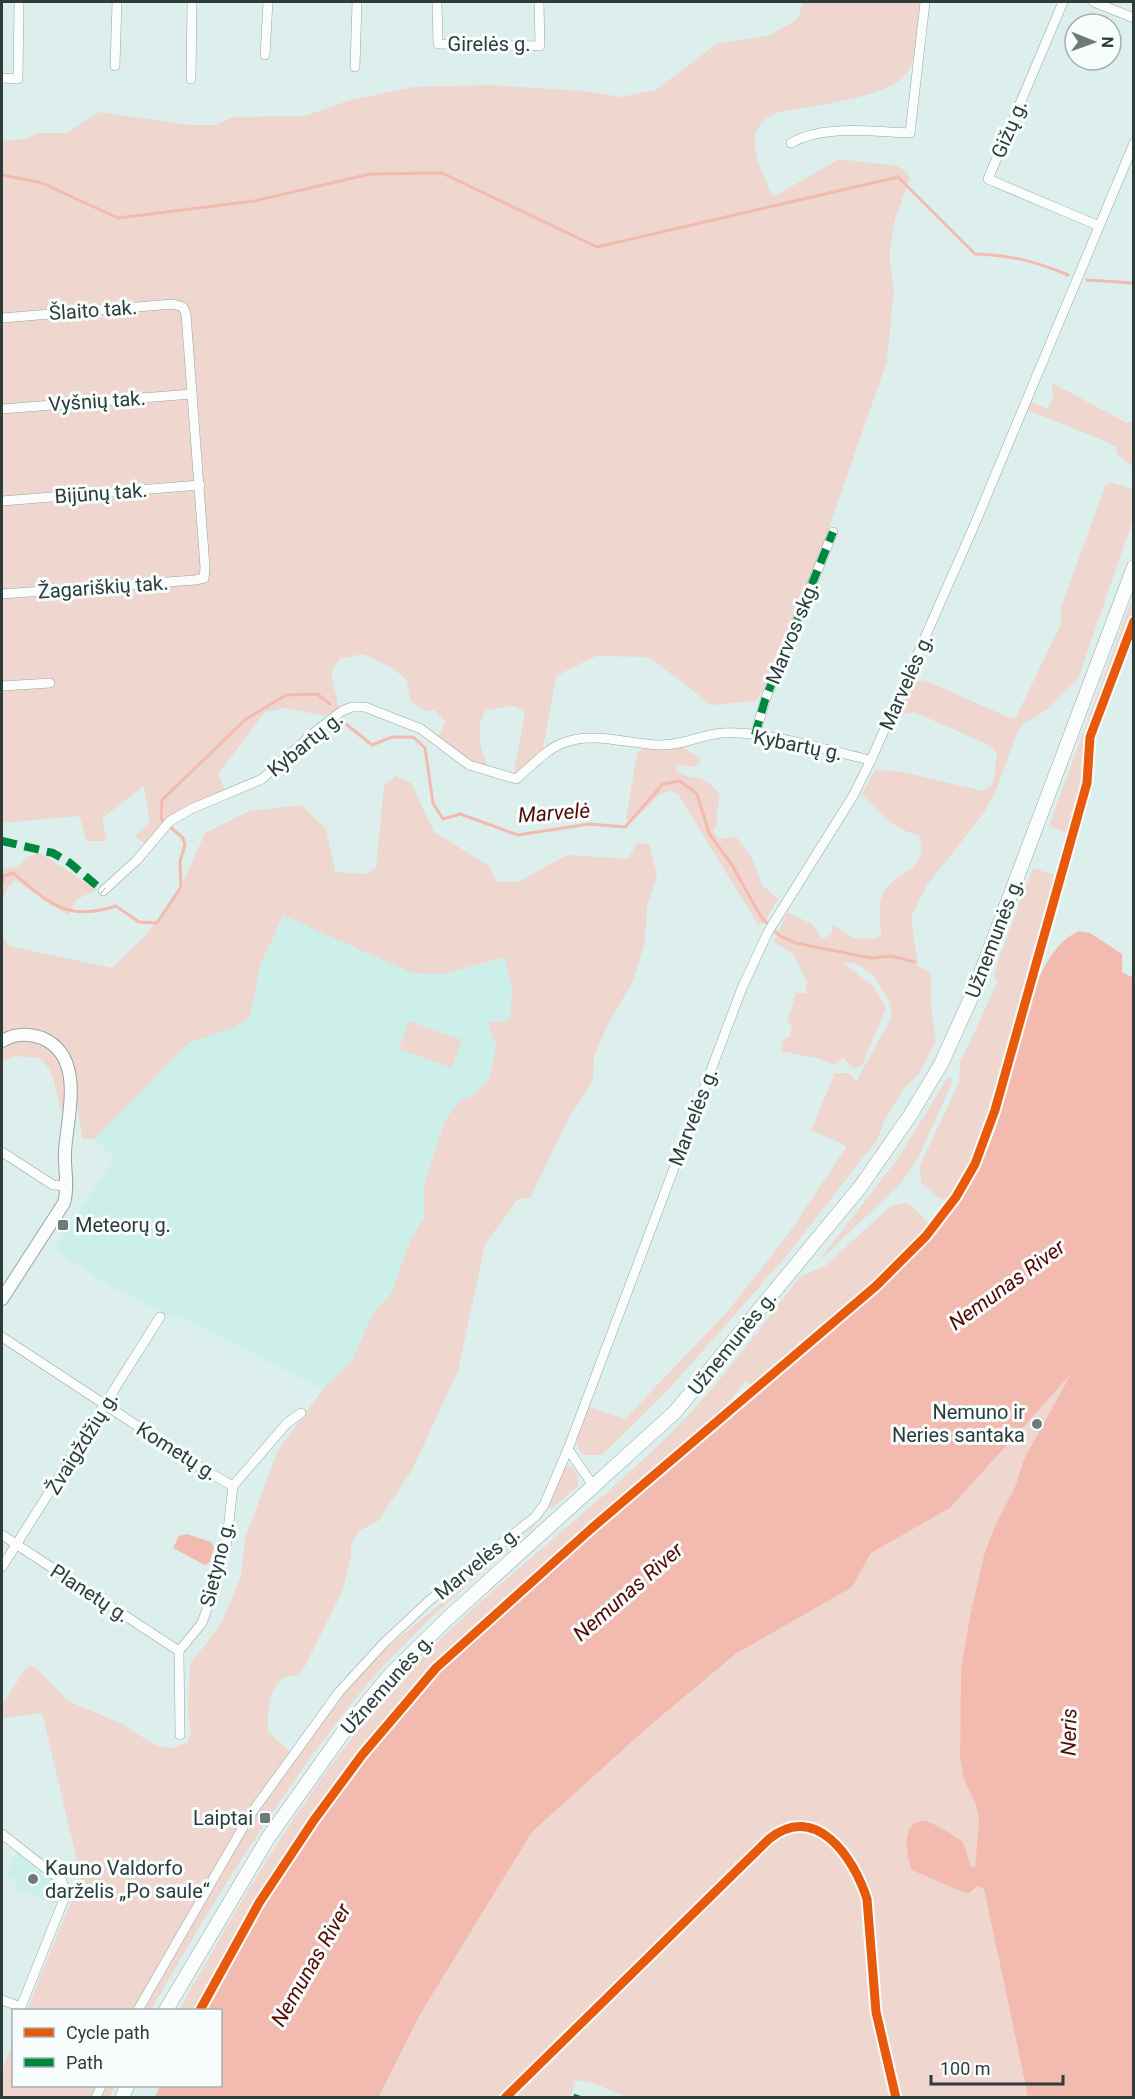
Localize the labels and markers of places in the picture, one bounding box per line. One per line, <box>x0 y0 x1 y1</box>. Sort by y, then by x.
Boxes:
place label: Meteorų g. <box>75 1213 171 1237</box>
marker: Meteorų g. <box>56 1218 70 1232</box>
place label: Nemuno ir Neries santaka <box>892 1400 1025 1447</box>
marker: Nemuno ir Neries santaka <box>1030 1417 1044 1431</box>
place label: Laiptai <box>193 1806 253 1830</box>
marker: Laiptai <box>258 1811 272 1825</box>
place label: Kauno Valdorfo darželis „Po saule“ <box>45 1856 210 1903</box>
marker: Kauno Valdorfo darželis „Po saule“ <box>26 1872 40 1886</box>

